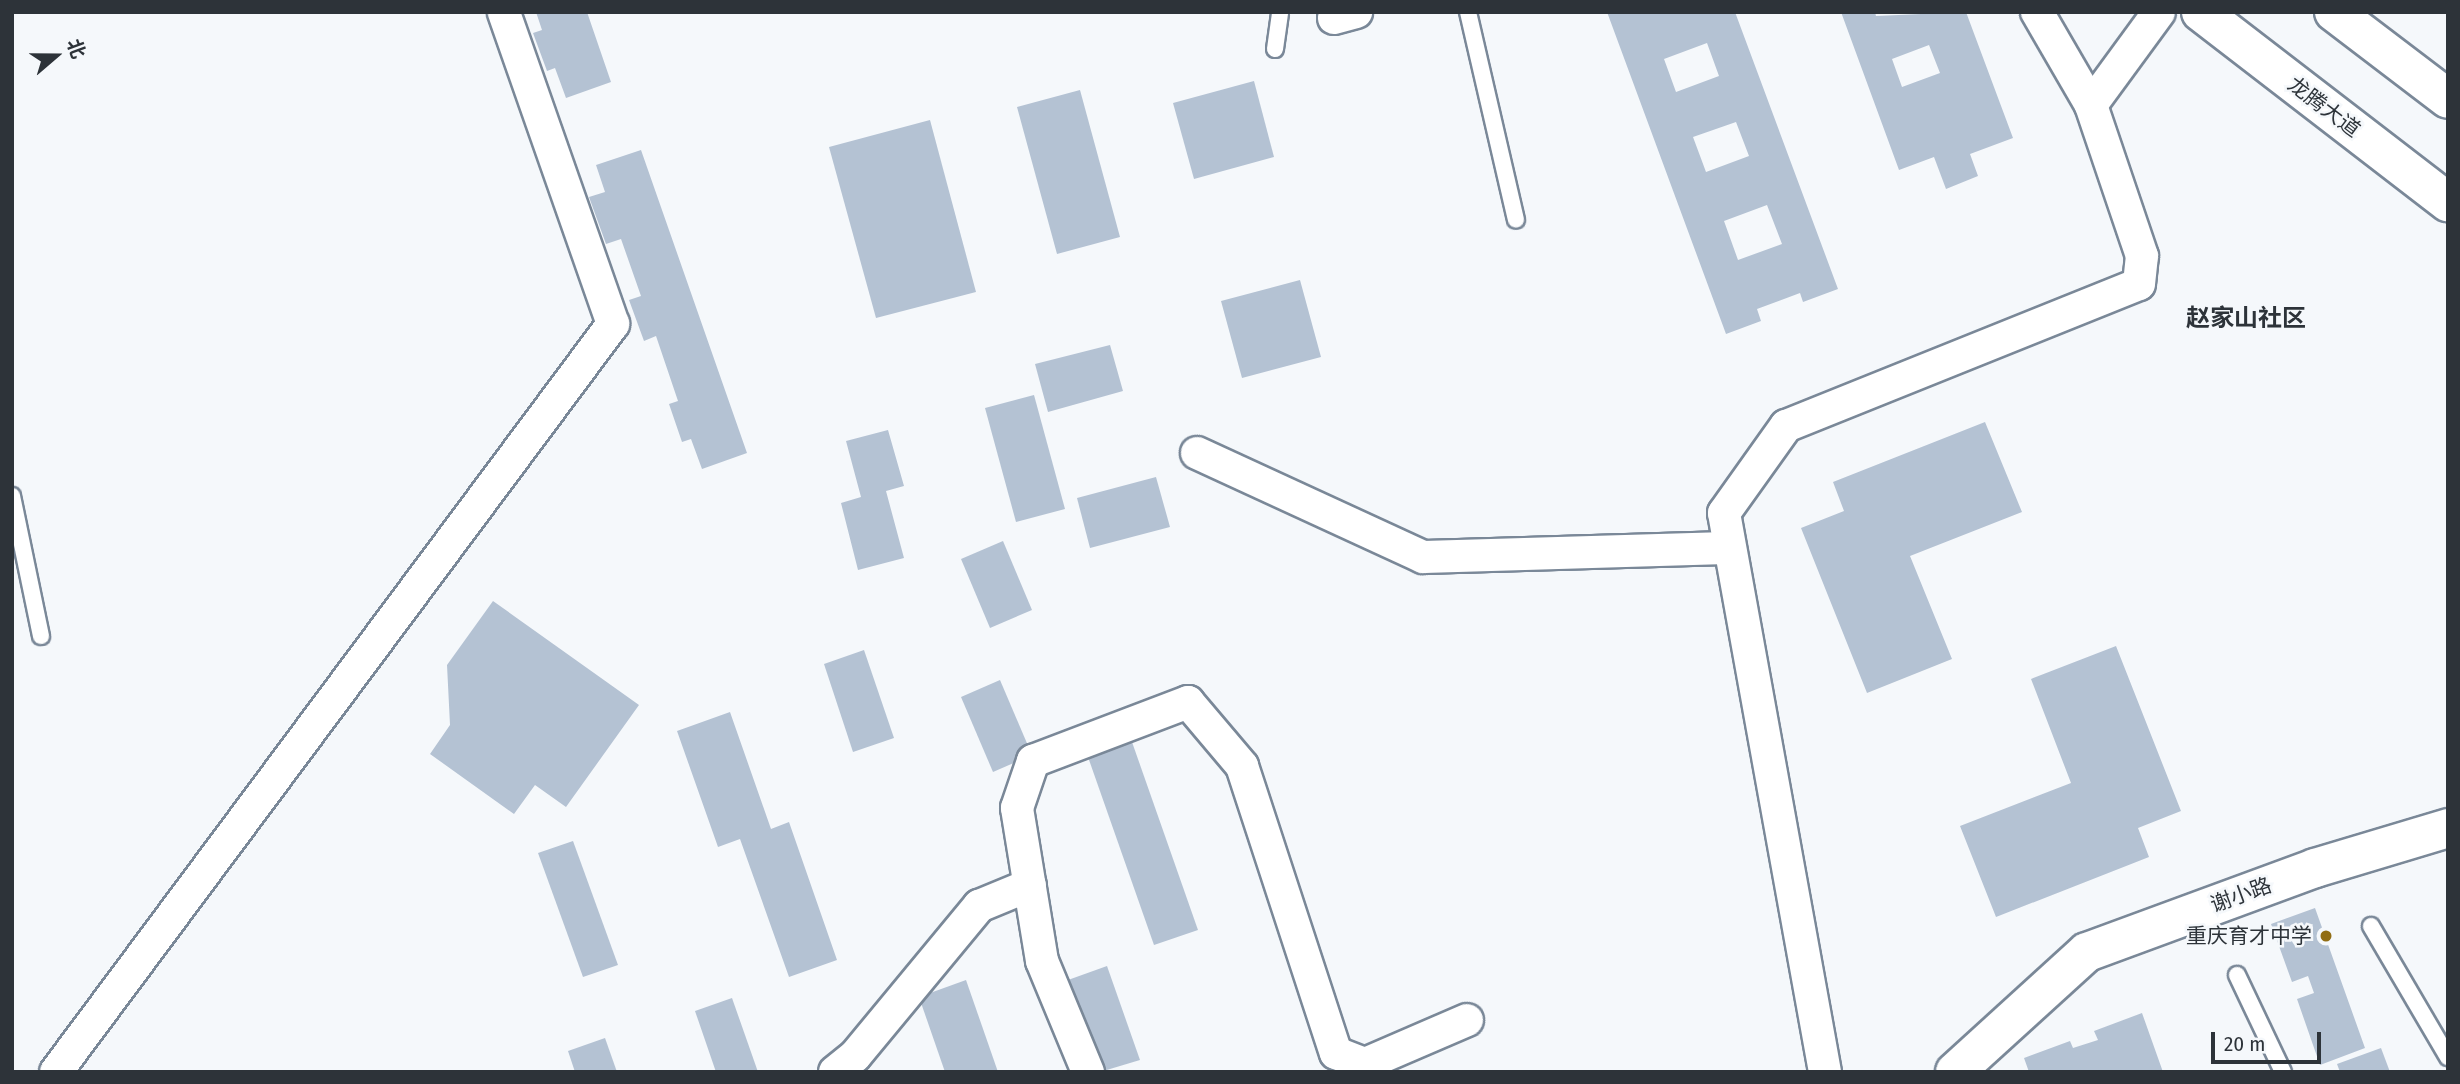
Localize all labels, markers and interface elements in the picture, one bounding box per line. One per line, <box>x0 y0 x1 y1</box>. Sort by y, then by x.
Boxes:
north arrow <box>21 21 91 91</box>
text: 北 <box>62 36 90 62</box>
street label: 龙腾大道 <box>2283 72 2365 142</box>
district label: 赵家山社区 <box>2186 305 2306 333</box>
street label: 谢小路 <box>2207 872 2275 918</box>
place label: 重庆育才中学 <box>2186 923 2312 949</box>
marker: 重庆育才中学 <box>2318 928 2334 944</box>
scale bar <box>2215 1018 2325 1062</box>
text: 20 m <box>2224 1031 2265 1057</box>

